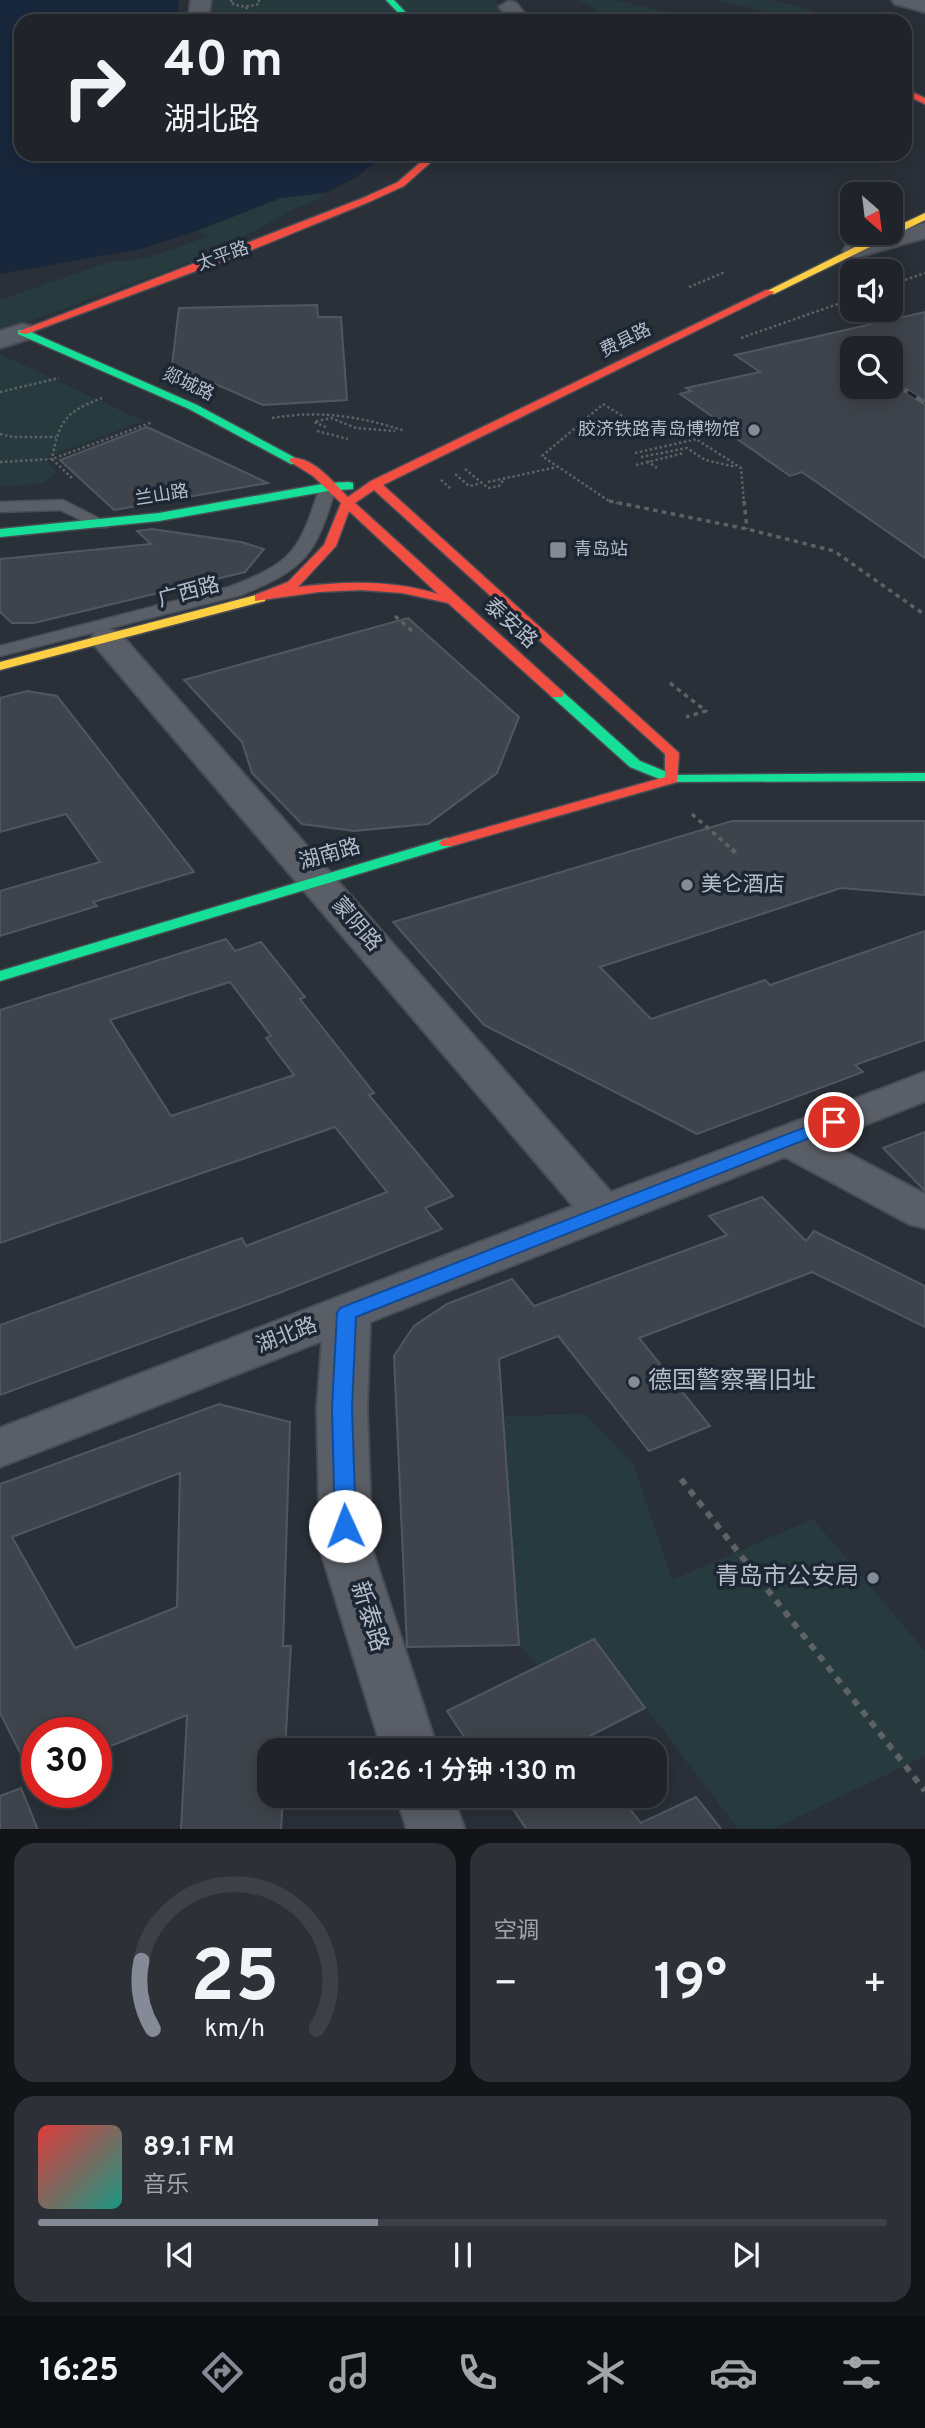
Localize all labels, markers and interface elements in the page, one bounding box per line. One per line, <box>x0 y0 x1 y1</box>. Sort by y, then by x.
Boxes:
text: 40 m <box>164 32 283 94</box>
icon: right <box>49 42 140 133</box>
text: 湖北路 <box>164 102 260 142</box>
north arrow <box>840 182 903 245</box>
map controls <box>840 182 903 399</box>
street label: 太平路 <box>194 237 252 277</box>
button: sound <box>840 259 903 322</box>
street label: 费县路 <box>597 319 655 363</box>
button: search <box>840 336 903 399</box>
street label: 郯城路 <box>159 363 217 407</box>
place label: 胶济铁路青岛博物馆 <box>578 419 740 442</box>
marker: 胶济铁路青岛博物馆 <box>746 422 762 438</box>
street label: 兰山路 <box>134 480 190 512</box>
place label: 青岛站 <box>574 539 628 562</box>
marker: 青岛站 <box>548 540 568 560</box>
street label: 广西路 <box>155 572 223 614</box>
street label: 泰安路 <box>478 593 542 655</box>
street label: 湖南路 <box>296 833 364 877</box>
place label: 美仑酒店 <box>701 872 785 899</box>
marker: 美仑酒店 <box>679 877 695 893</box>
street label: 蒙阴路 <box>325 892 387 958</box>
pin <box>804 1092 864 1152</box>
icon: arrive <box>815 1103 853 1141</box>
street label: 湖北路 <box>253 1312 321 1360</box>
place label: 德国警察署旧址 <box>648 1367 816 1397</box>
marker: 德国警察署旧址 <box>626 1374 642 1390</box>
position arrow <box>308 1489 382 1563</box>
place label: 青岛市公安局 <box>715 1563 859 1593</box>
marker: 青岛市公安局 <box>865 1570 881 1586</box>
street label: 新泰路 <box>343 1578 393 1656</box>
speed limit sign: 30 <box>21 1717 112 1808</box>
text: 16:26 · 1 分钟 · 130 m <box>347 1756 577 1789</box>
text: 空调 <box>494 1918 540 1947</box>
text: 25 <box>190 1935 279 2027</box>
text: 19° <box>653 1952 727 2018</box>
text: − <box>494 1961 518 2010</box>
text: + <box>862 1961 887 2010</box>
text: km/h <box>204 2013 265 2045</box>
text: 89.1 FM <box>143 2132 235 2165</box>
text: 音乐 <box>143 2172 189 2201</box>
icon: previous <box>161 2236 199 2274</box>
icon: pause <box>444 2236 482 2274</box>
icon: next <box>727 2236 765 2274</box>
icon: directions <box>198 2348 247 2397</box>
icon: music <box>325 2348 374 2397</box>
icon: phone <box>453 2348 502 2397</box>
icon: climate <box>581 2348 630 2397</box>
icon: car <box>709 2348 758 2397</box>
icon: filters <box>837 2348 886 2397</box>
text: 16:25 <box>39 2352 119 2392</box>

